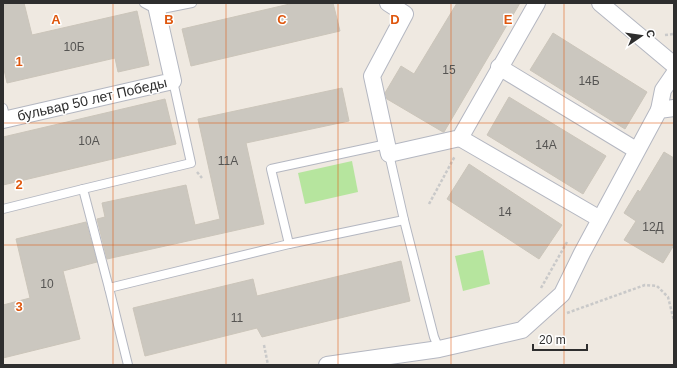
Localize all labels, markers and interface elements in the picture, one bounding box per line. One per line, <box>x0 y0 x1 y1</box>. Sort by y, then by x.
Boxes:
text: A <box>51 12 61 27</box>
text: B <box>164 12 174 27</box>
text: C <box>277 12 287 27</box>
text: D <box>390 12 400 27</box>
text: E <box>504 12 513 27</box>
north arrow <box>621 16 661 56</box>
text: С <box>644 29 657 39</box>
house number: 10Б <box>63 40 85 54</box>
text: 1 <box>15 54 23 69</box>
house number: 15 <box>442 63 456 77</box>
street label: бульвар 50 лет Победы <box>16 74 168 124</box>
house number: 14Б <box>578 74 600 88</box>
house number: 10А <box>78 134 100 148</box>
house number: 14А <box>535 138 557 152</box>
house number: 11А <box>218 154 238 168</box>
text: 2 <box>15 177 23 192</box>
house number: 14 <box>498 205 512 219</box>
house number: 12Д <box>642 220 664 234</box>
house number: 10 <box>40 277 54 291</box>
text: 3 <box>15 299 23 314</box>
house number: 11 <box>231 311 244 325</box>
scale bar <box>533 326 587 352</box>
text: 20 m <box>539 333 566 347</box>

